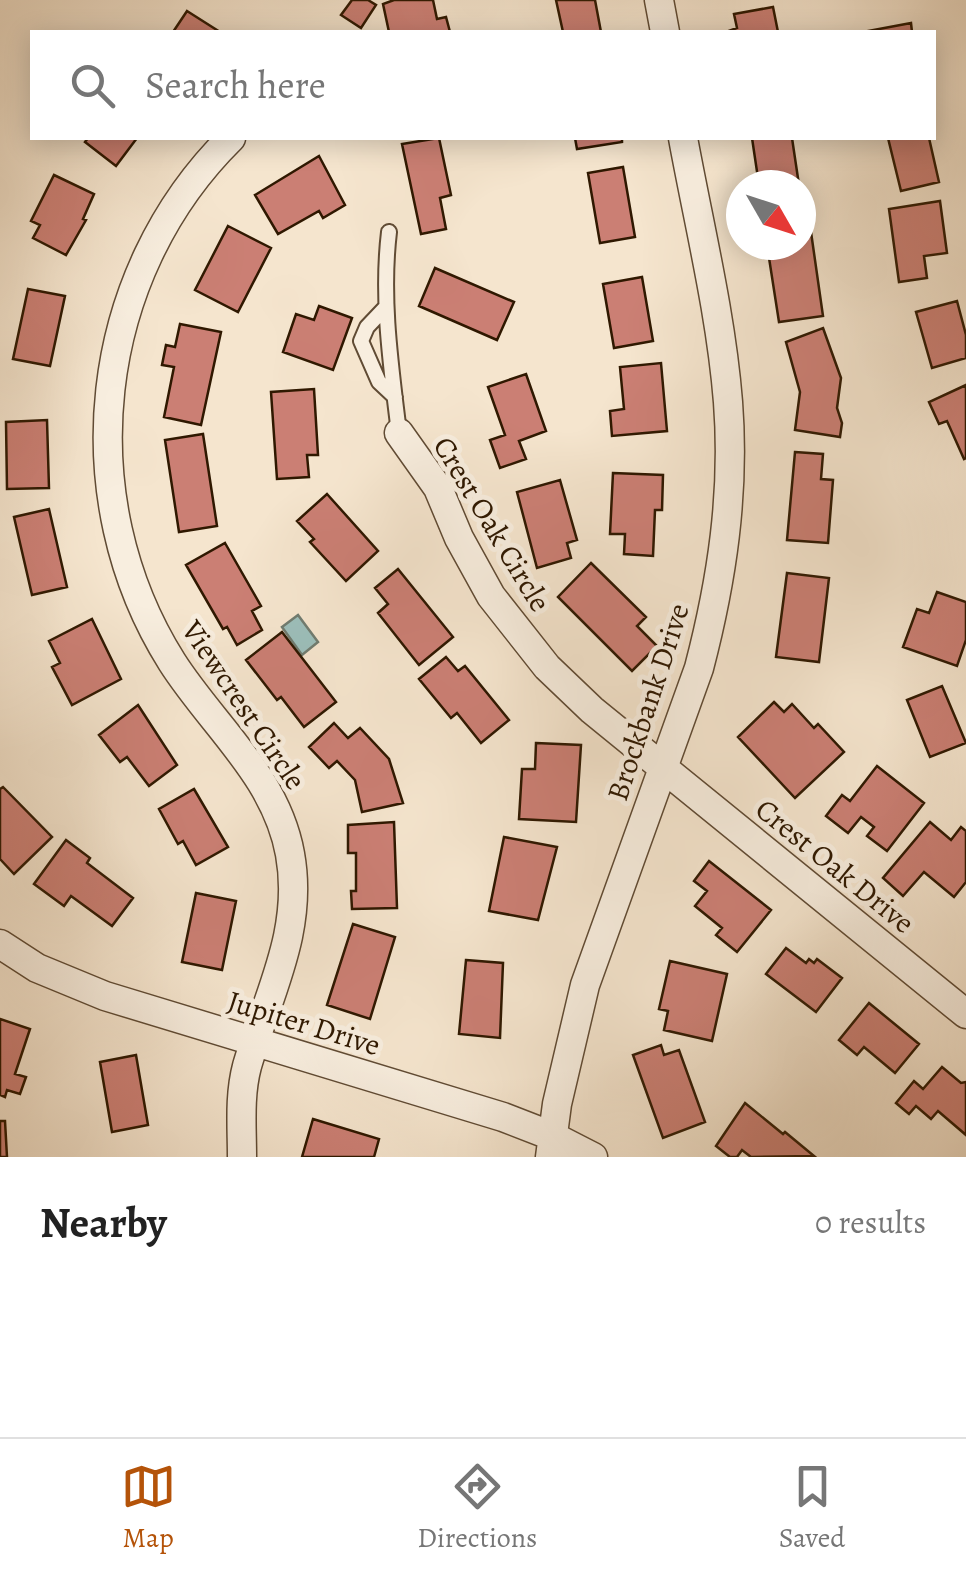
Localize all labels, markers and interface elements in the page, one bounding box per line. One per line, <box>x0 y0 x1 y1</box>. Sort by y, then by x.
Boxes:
search box <box>30 30 936 140</box>
icon: search <box>65 58 120 113</box>
text: Search here <box>145 59 326 111</box>
north arrow <box>726 170 816 260</box>
street label: Crest Oak Circle <box>424 429 560 619</box>
street label: Brockbank Drive <box>597 598 699 806</box>
street label: Viewcrest Circle <box>172 612 315 798</box>
street label: Crest Oak Drive <box>747 790 923 942</box>
street label: Jupiter Drive <box>223 981 385 1065</box>
text: Nearby <box>40 1194 167 1251</box>
text: 0 results <box>815 1200 926 1244</box>
tab: Map <box>121 1459 176 1557</box>
tab: Directions <box>417 1459 537 1557</box>
tab: Saved <box>779 1459 845 1557</box>

